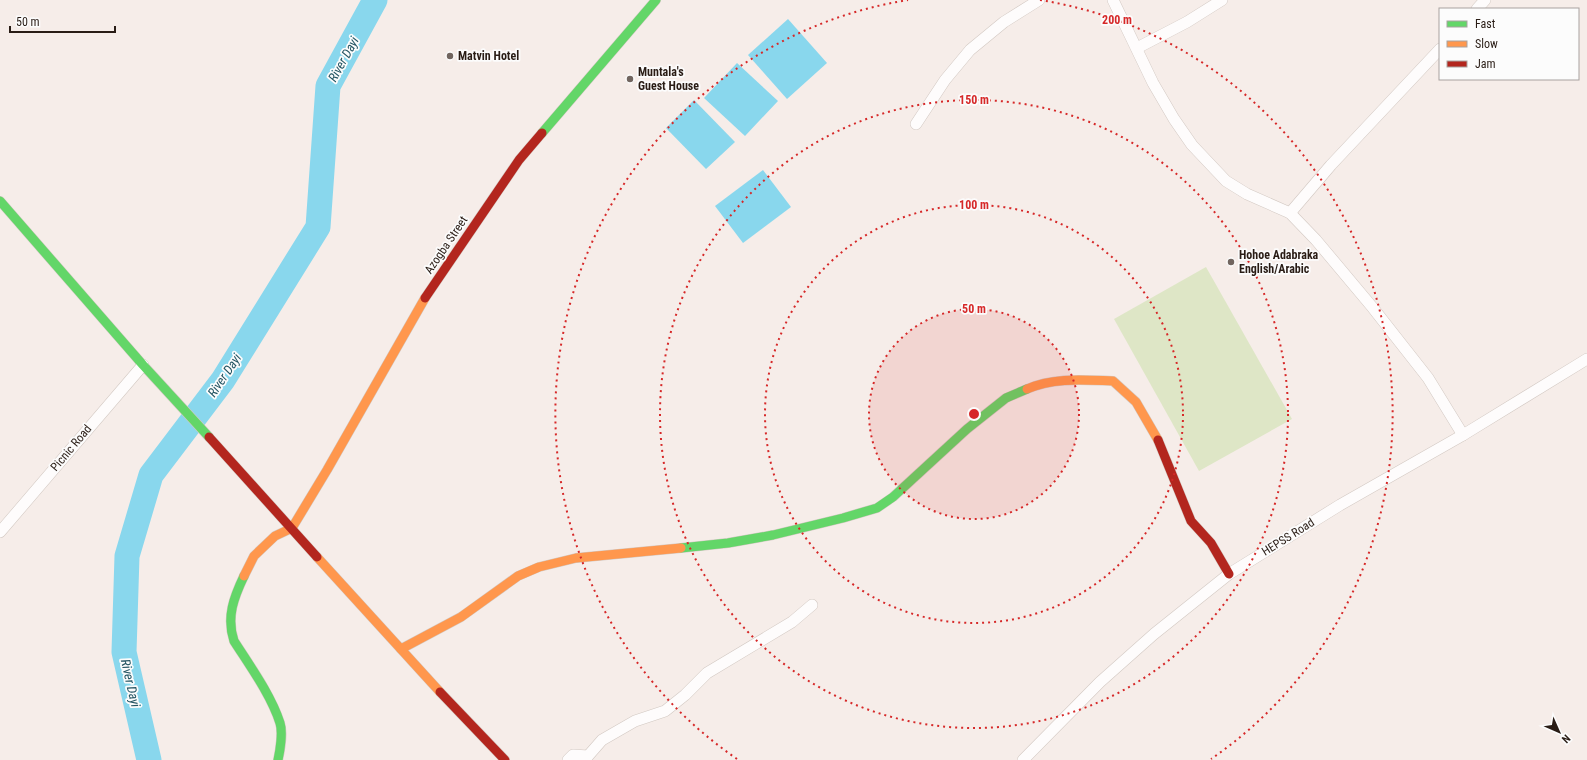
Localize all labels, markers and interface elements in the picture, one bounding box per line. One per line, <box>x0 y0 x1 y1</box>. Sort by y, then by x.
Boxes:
scale bar <box>10 8 115 34</box>
legend <box>1439 8 1579 80</box>
text: 200 m <box>1102 13 1132 27</box>
text: 50 m <box>16 15 40 29</box>
text: Fast <box>1475 17 1496 31</box>
water label: River Dayi <box>325 34 362 84</box>
text: Slow <box>1475 37 1498 51</box>
place label: Matvin Hotel <box>458 49 519 63</box>
marker: Matvin Hotel <box>445 51 455 61</box>
text: Jam <box>1475 57 1496 71</box>
place label: Muntala's Guest House <box>638 65 699 93</box>
marker: Muntala's Guest House <box>625 74 635 84</box>
text: 150 m <box>959 93 989 107</box>
text: 100 m <box>959 198 989 212</box>
street label: Azogba Street <box>422 213 471 277</box>
place label: Hohoe Adabraka English/Arabic <box>1239 248 1319 276</box>
marker: Hohoe Adabraka English/Arabic <box>1226 257 1236 267</box>
text: 50 m <box>962 302 986 316</box>
water label: River Dayi <box>205 351 244 400</box>
centre of rings <box>967 407 981 421</box>
street label: Picnic Road <box>48 422 94 474</box>
street label: HEPSS Road <box>1259 515 1317 559</box>
water label: River Dayi <box>118 658 143 709</box>
north arrow <box>1539 712 1579 752</box>
text: N <box>1559 732 1573 746</box>

